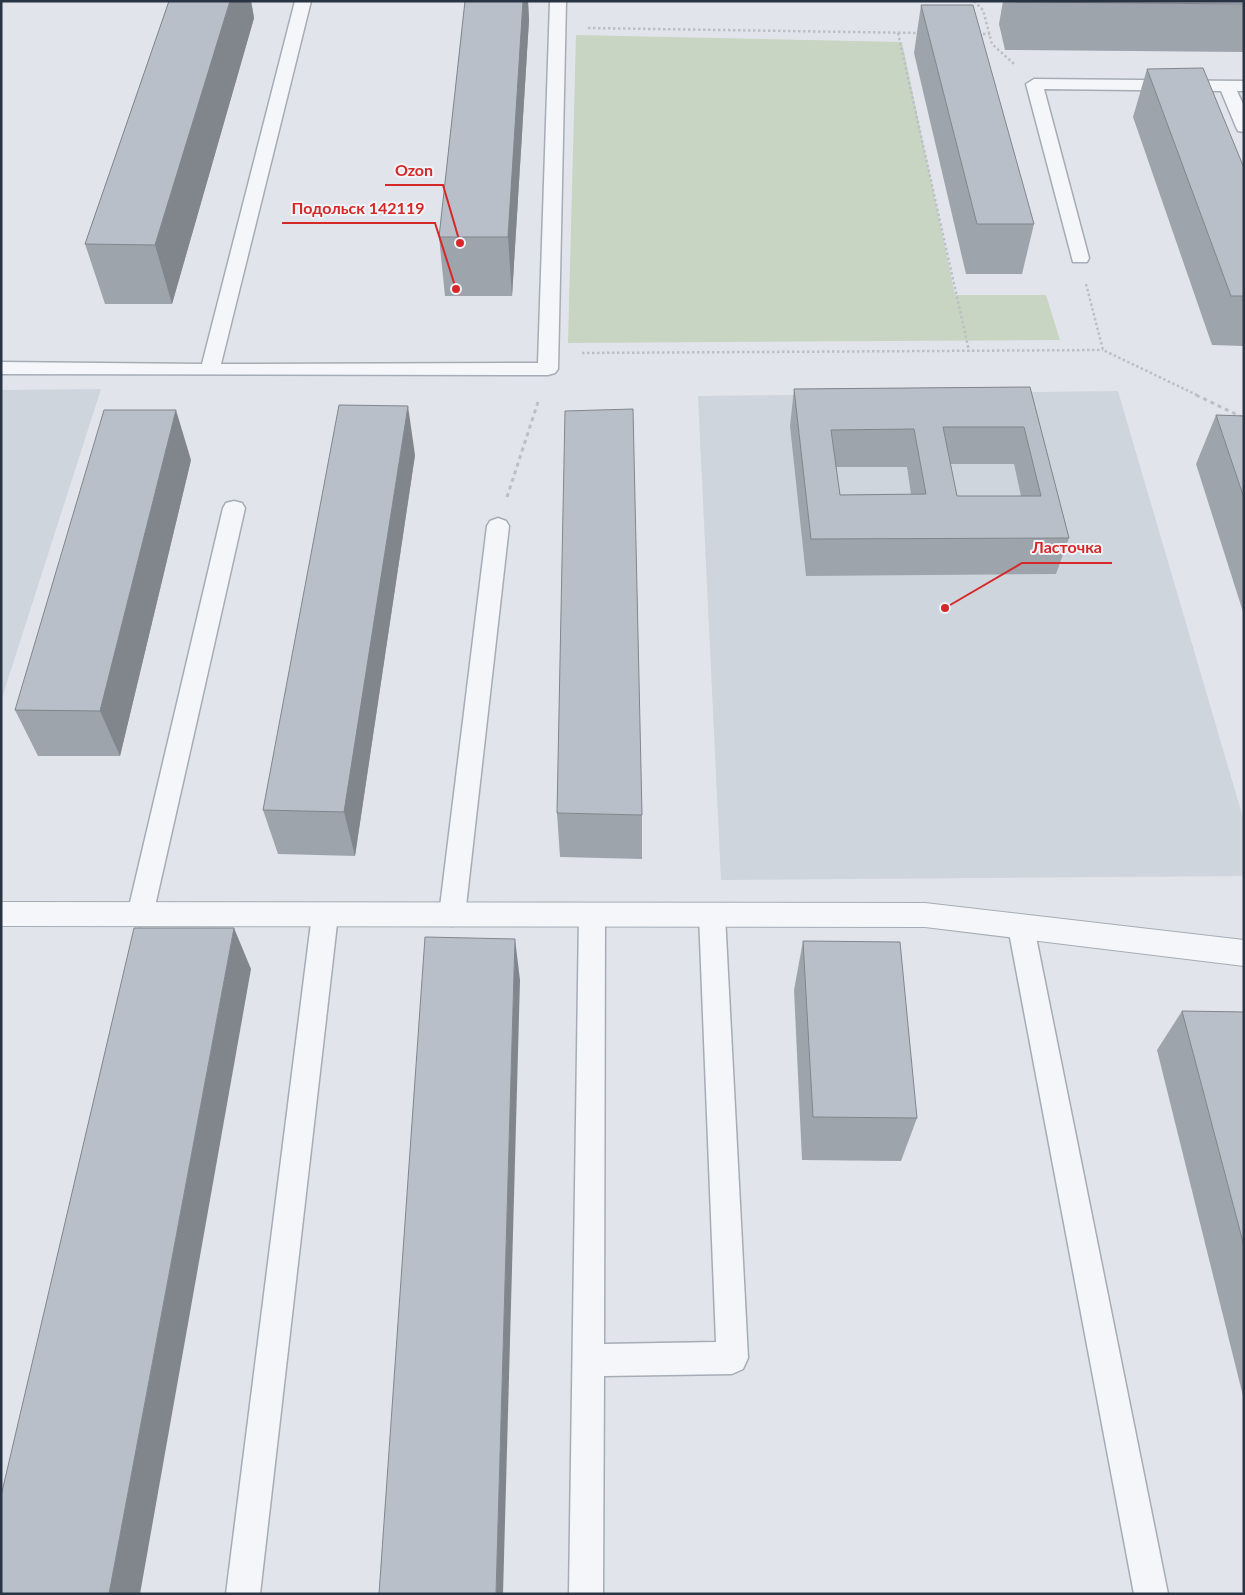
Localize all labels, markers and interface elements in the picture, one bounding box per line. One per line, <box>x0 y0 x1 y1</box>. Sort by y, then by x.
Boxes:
callout: Ozon <box>385 154 443 185</box>
text: Ozon <box>395 160 433 179</box>
callout: Подольск 142119 <box>282 192 435 223</box>
text: Подольск 142119 <box>292 198 424 217</box>
callout: Ласточка <box>1022 532 1112 563</box>
text: Ласточка <box>1031 537 1102 556</box>

